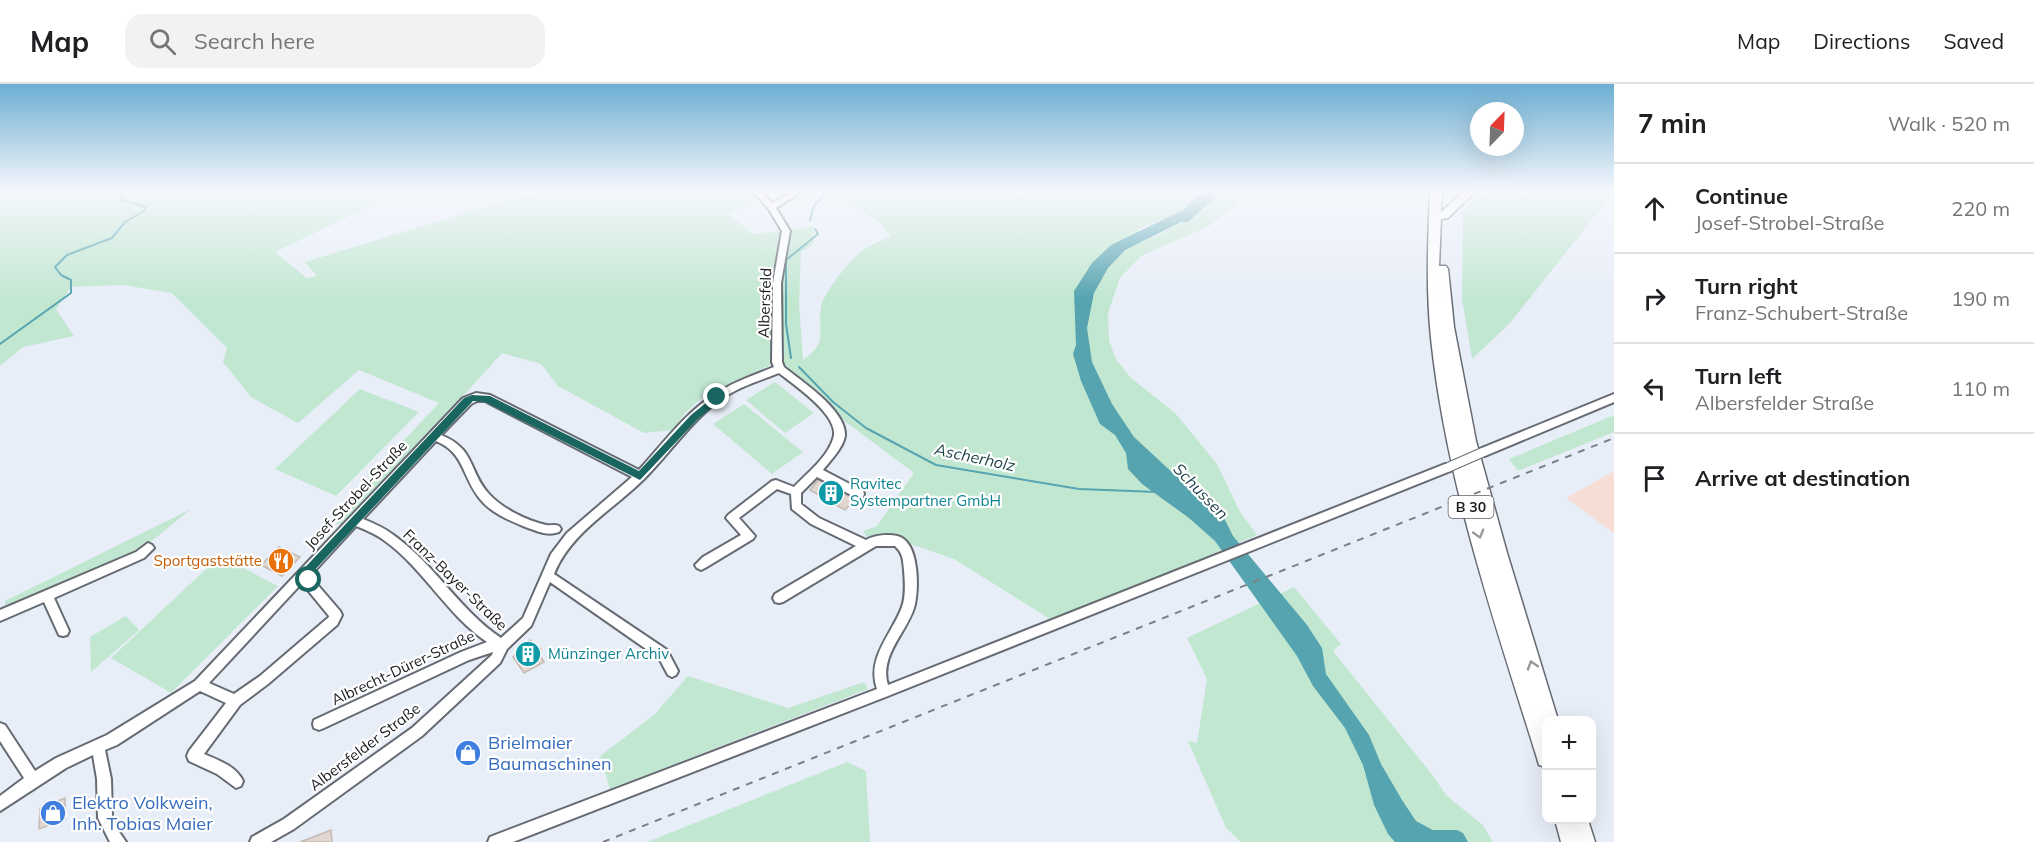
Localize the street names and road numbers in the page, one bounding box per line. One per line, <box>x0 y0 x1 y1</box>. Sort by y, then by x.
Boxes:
street label: Albersfeld <box>754 268 775 338</box>
street label: Josef-Strobel-Straße <box>300 436 411 553</box>
road number: B 30 <box>1448 496 1494 518</box>
street label: Franz-Bayer-Straße <box>399 525 512 634</box>
street label: Albrecht-Dürer-Straße <box>328 626 478 709</box>
street label: Albersfelder Straße <box>305 699 424 795</box>

